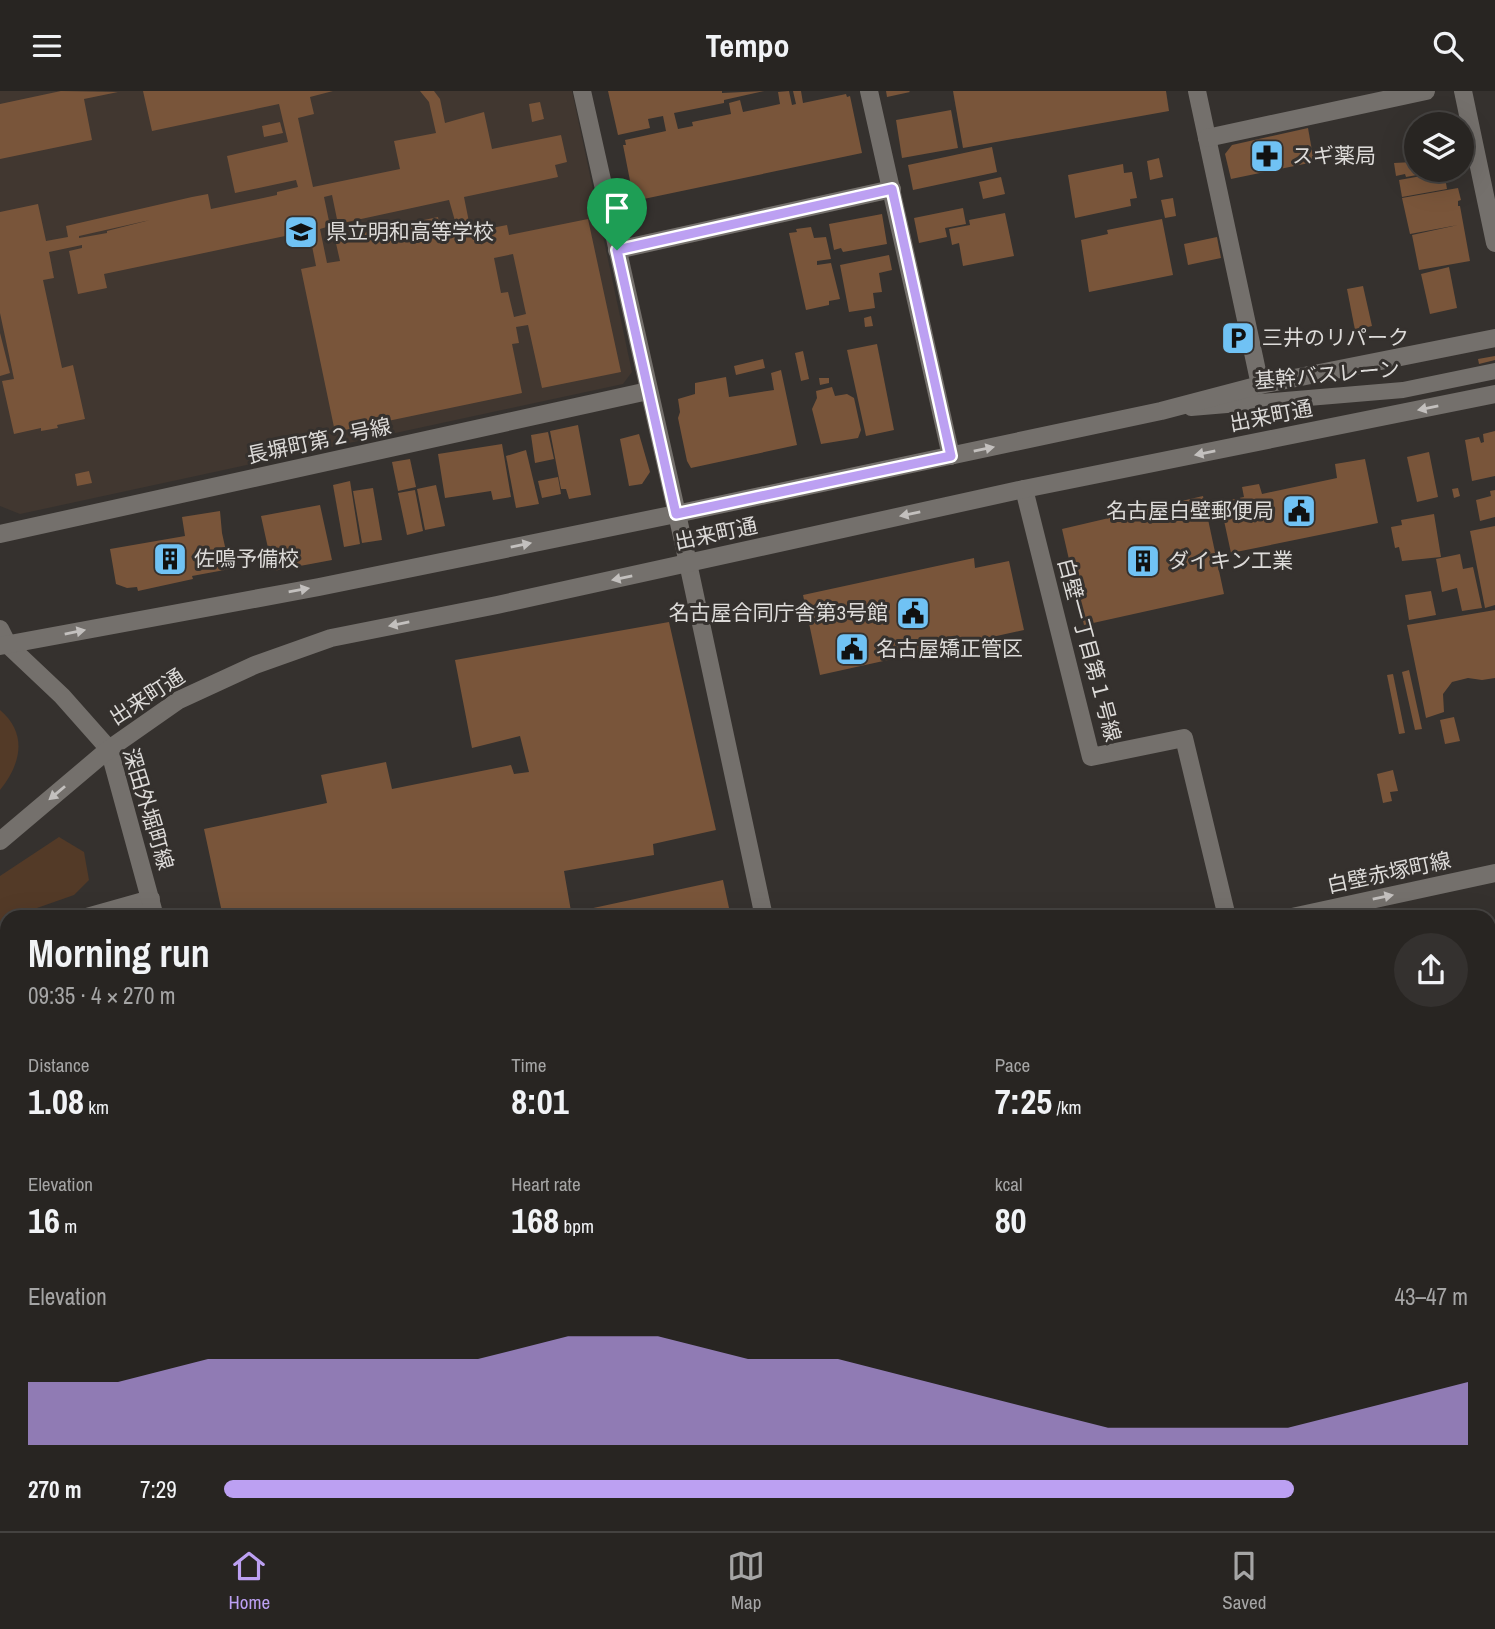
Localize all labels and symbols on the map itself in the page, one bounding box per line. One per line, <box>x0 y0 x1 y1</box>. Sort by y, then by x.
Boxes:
pharmacy icon: スギ薬局 <box>1248 137 1286 175</box>
place label: スギ薬局 <box>1292 141 1376 170</box>
pin <box>587 178 647 250</box>
school or university icon: 県立明和高等学校 <box>282 213 320 251</box>
place label: 県立明和高等学校 <box>326 217 494 246</box>
parking icon: 三井のリパーク <box>1219 319 1257 357</box>
place label: 三井のリパーク <box>1262 323 1409 352</box>
street label: 基幹バスレーン <box>1253 354 1401 395</box>
street label: 出来町通 <box>1227 393 1315 438</box>
one-way arrow <box>1417 402 1439 413</box>
street label: 長塀町第２号線 <box>244 411 394 470</box>
one-way arrow <box>973 443 995 454</box>
one-way arrow <box>1194 447 1216 458</box>
public building icon: 名古屋白壁郵便局 <box>1280 492 1318 530</box>
place label: 名古屋白壁郵便局 <box>1106 496 1274 525</box>
one-way arrow <box>899 509 921 520</box>
street label: 出来町通 <box>672 511 760 556</box>
one-way arrow <box>510 539 532 550</box>
building icon: 佐鳴予備校 <box>151 540 189 578</box>
building icon: ダイキン工業 <box>1124 542 1162 580</box>
place label: 佐鳴予備校 <box>194 544 299 573</box>
place label: ダイキン工業 <box>1168 546 1293 575</box>
street label: 白壁一丁目第１号線 <box>1051 555 1128 745</box>
one-way arrow <box>611 572 633 583</box>
one-way arrow <box>288 585 310 596</box>
public building icon: 名古屋合同庁舎第3号館 <box>894 594 932 632</box>
place label: 名古屋合同庁舎第3号館 <box>668 598 888 627</box>
one-way arrow <box>388 619 410 630</box>
one-way arrow <box>64 627 86 638</box>
public building icon: 名古屋矯正管区 <box>833 630 871 668</box>
place label: 名古屋矯正管区 <box>876 634 1023 663</box>
street label: 出来町通 <box>104 662 190 732</box>
street label: 深田外堀町線 <box>116 744 181 873</box>
one-way arrow <box>48 785 66 801</box>
street label: 白壁赤塚町線 <box>1324 845 1454 900</box>
one-way arrow <box>1372 892 1394 903</box>

